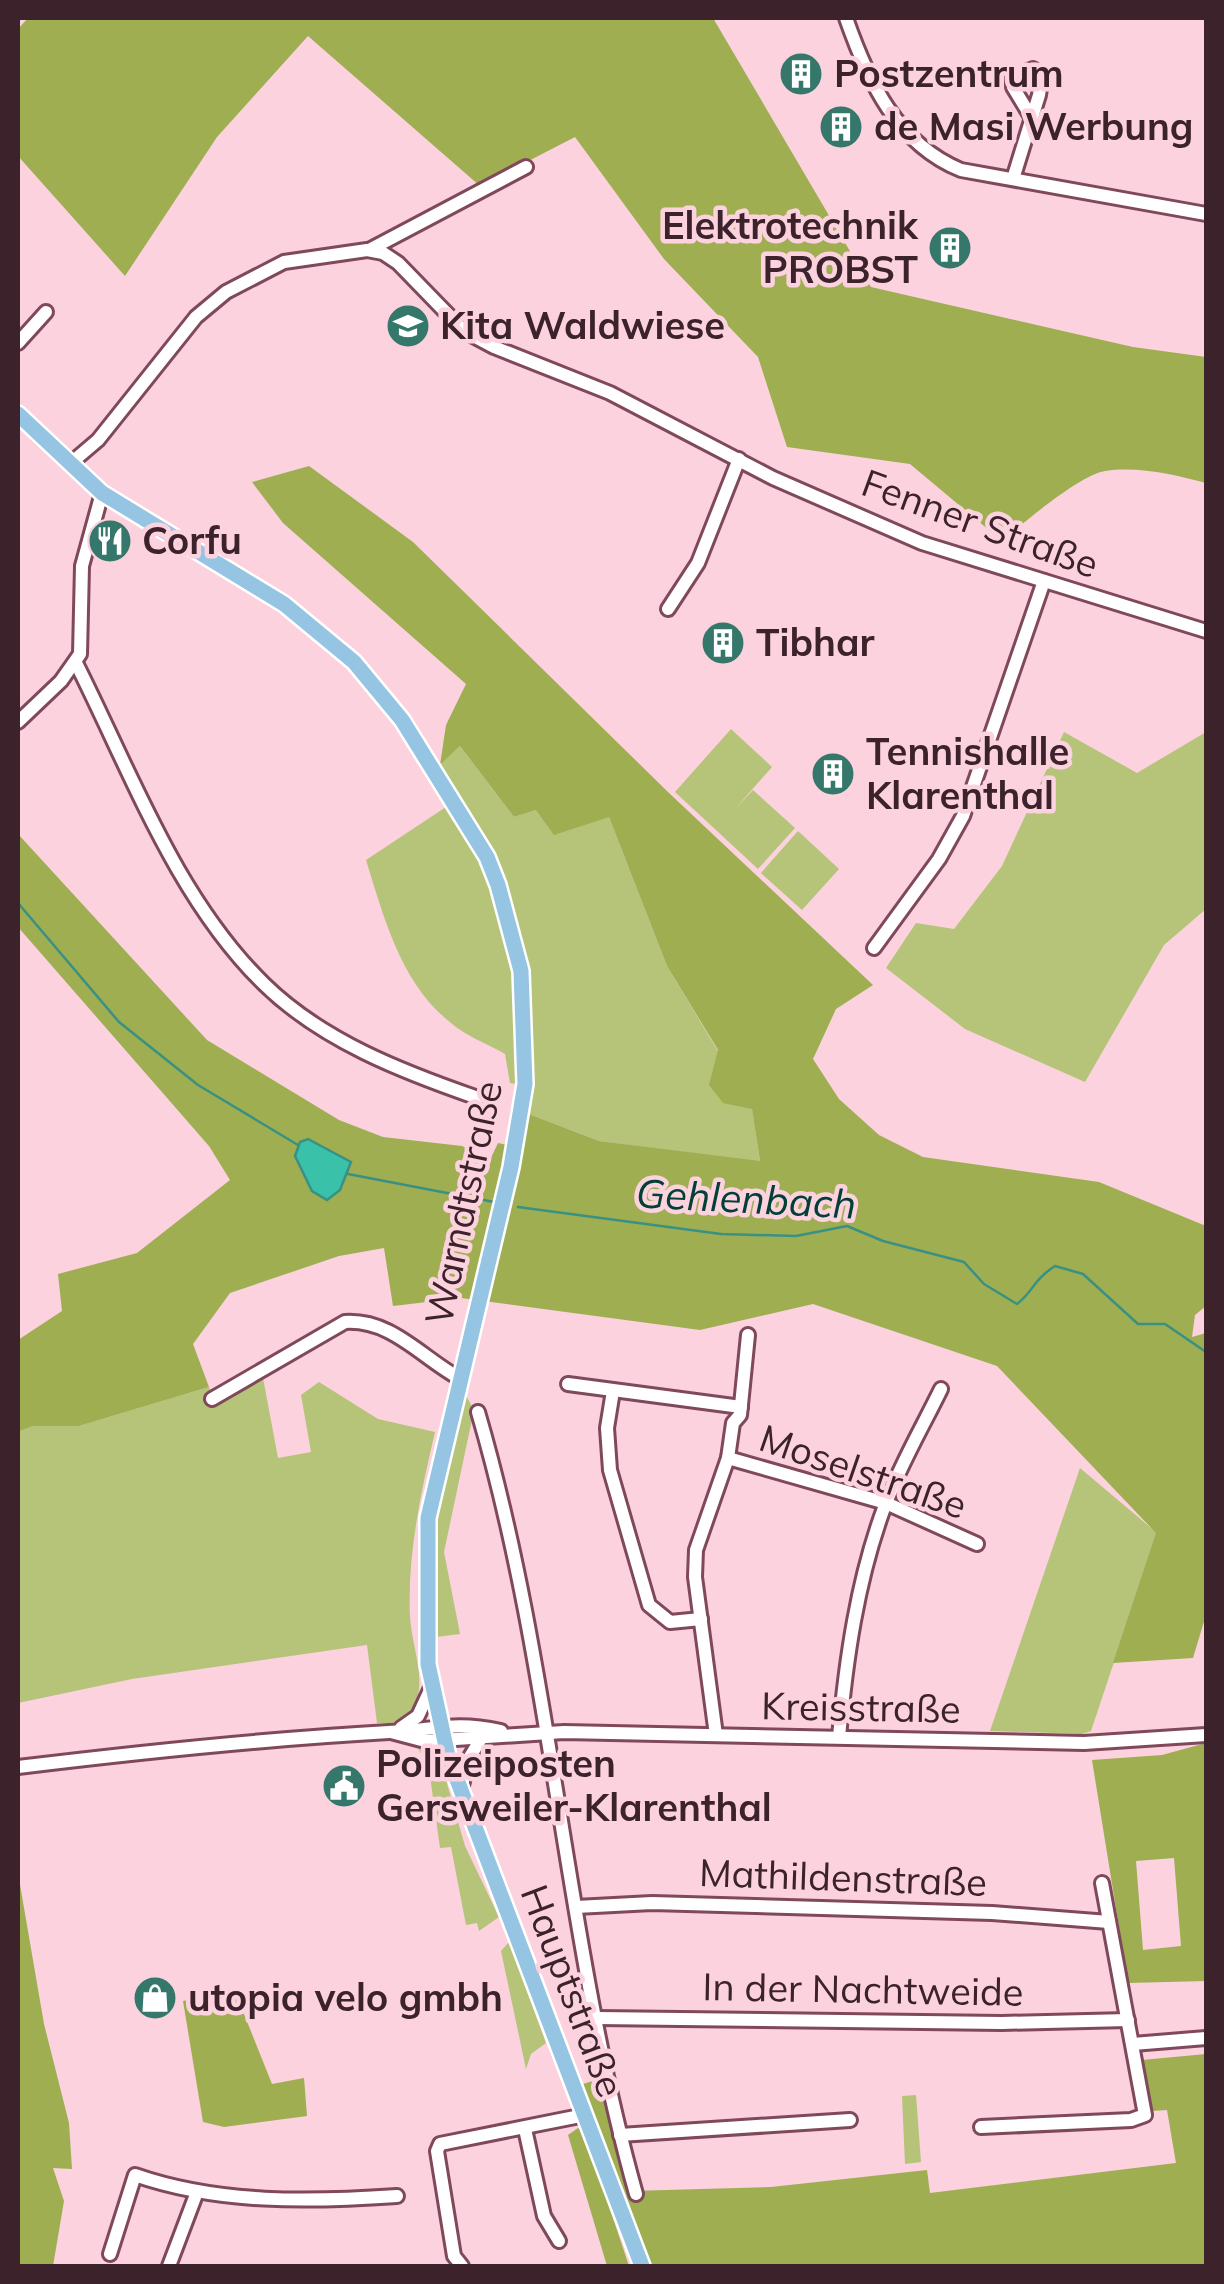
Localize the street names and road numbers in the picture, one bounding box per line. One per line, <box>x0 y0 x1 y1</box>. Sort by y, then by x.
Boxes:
street label: Fenner Straße <box>855 458 1105 588</box>
street label: Warndtstraße <box>414 1076 512 1329</box>
street label: Moselstraße <box>753 1413 973 1529</box>
street label: Kreisstraße <box>761 1681 961 1733</box>
street label: Mathildenstraße <box>698 1848 988 1906</box>
street label: Hauptstraße <box>511 1878 635 2103</box>
street label: In der Nachtweide <box>702 1962 1024 2016</box>

